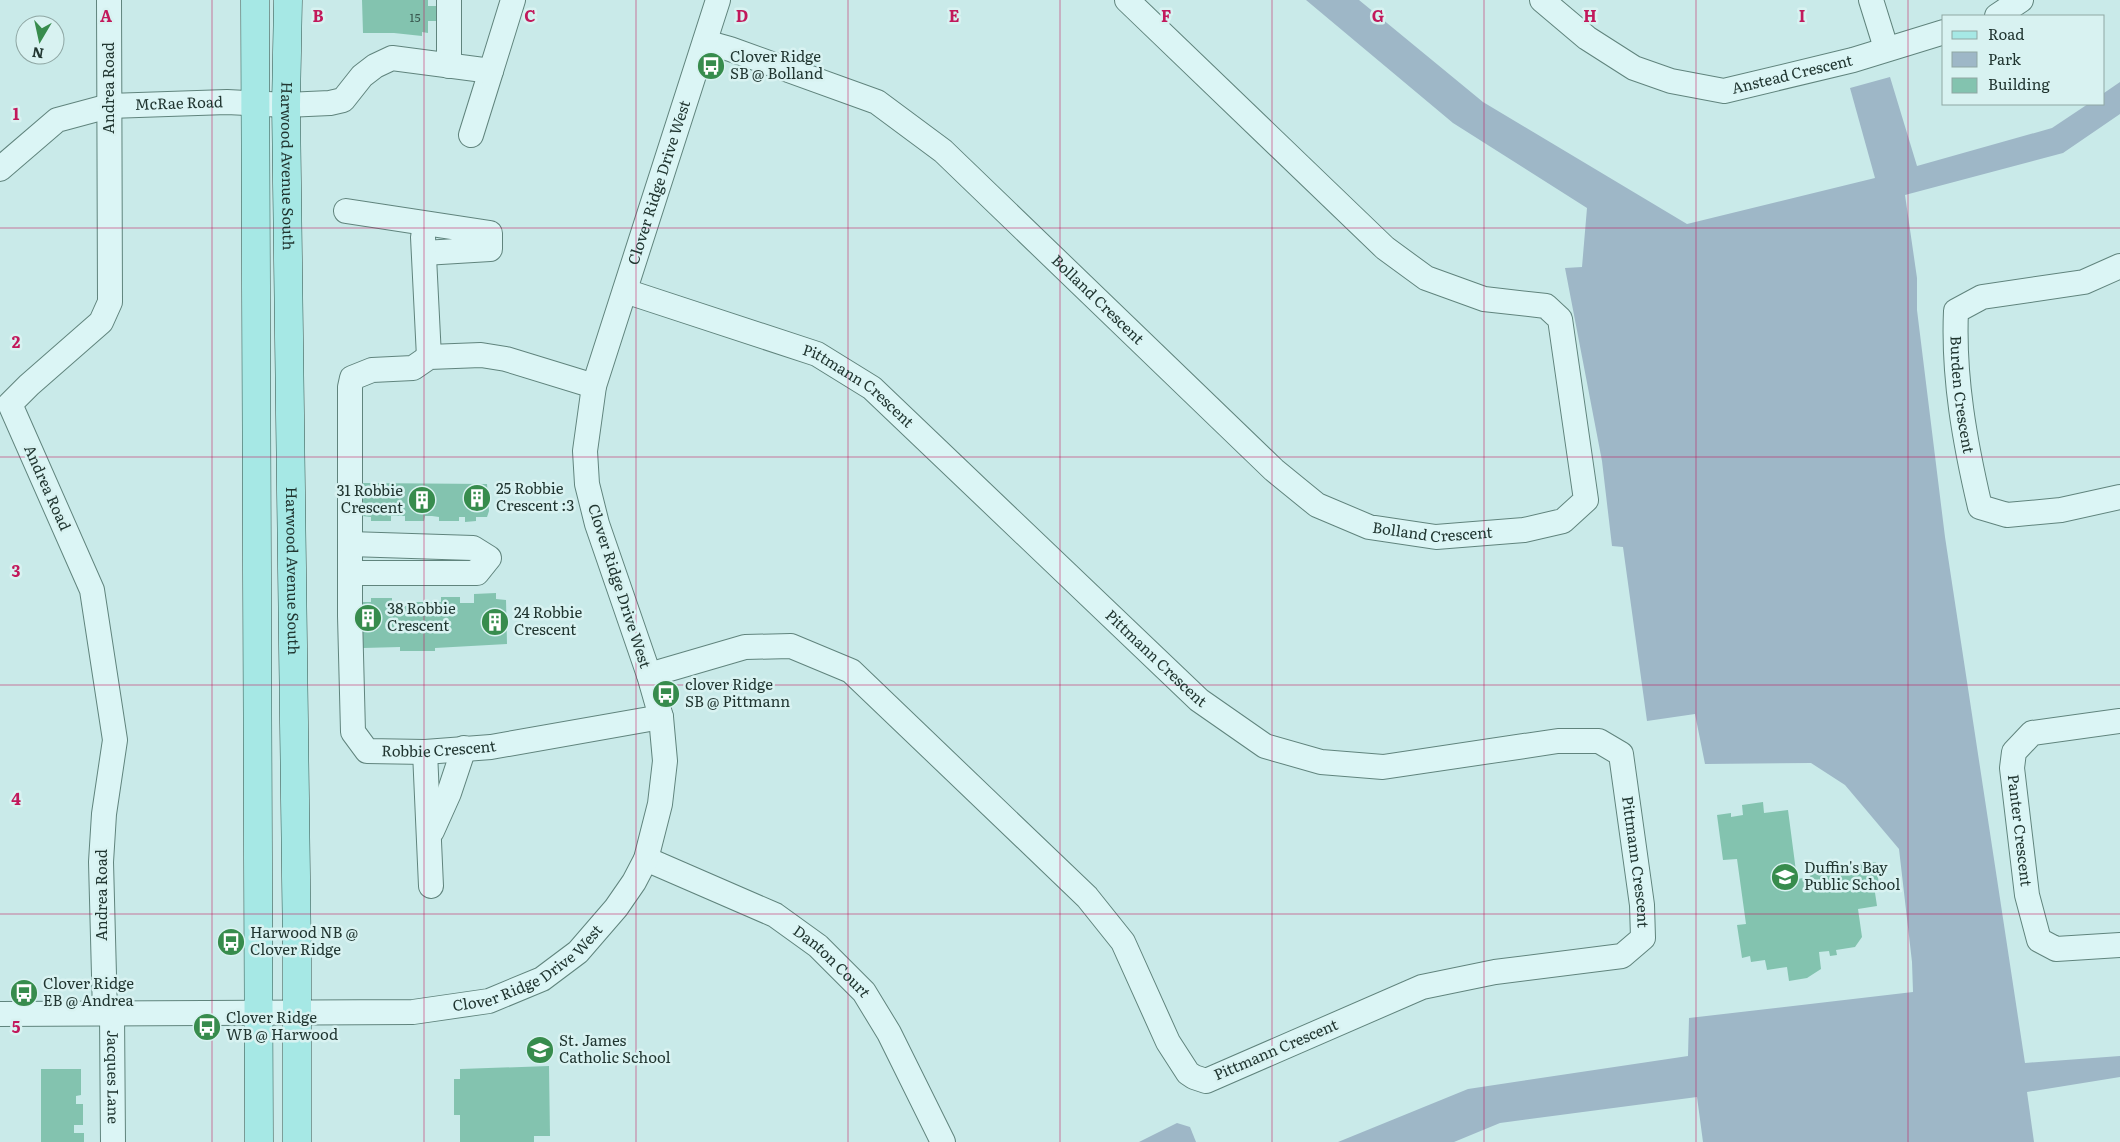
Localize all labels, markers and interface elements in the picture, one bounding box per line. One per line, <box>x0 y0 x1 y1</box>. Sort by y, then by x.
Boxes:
text: A <box>100 3 112 27</box>
text: B <box>312 3 324 27</box>
text: C <box>524 3 536 27</box>
text: D <box>736 3 748 27</box>
text: E <box>949 3 960 27</box>
text: F <box>1161 3 1171 27</box>
text: G <box>1372 3 1384 27</box>
text: H <box>1583 3 1597 27</box>
text: I <box>1799 3 1805 27</box>
house number: 15 <box>410 8 420 26</box>
north arrow <box>15 15 65 65</box>
legend <box>1942 15 2105 105</box>
text: Road <box>1988 22 2024 45</box>
street label: Andrea Road <box>96 42 119 134</box>
text: N <box>30 43 45 65</box>
place label: Clover Ridge SB @ Bolland <box>730 44 823 84</box>
text: Park <box>1988 47 2022 70</box>
street label: Anstead Crescent <box>1729 48 1855 99</box>
bus stop icon: Clover Ridge SB @ Bolland <box>696 51 726 81</box>
text: Building <box>1988 72 2050 95</box>
street label: Harwood Avenue South <box>276 81 301 250</box>
street label: McRae Road <box>134 89 223 115</box>
street label: Clover Ridge Drive West <box>621 97 695 267</box>
text: 1 <box>13 101 20 125</box>
street label: Bolland Crescent <box>1047 249 1150 349</box>
text: 2 <box>12 329 21 353</box>
street label: Burden Crescent <box>1946 336 1981 455</box>
street label: Pittmann Crescent <box>800 337 920 432</box>
street label: Andrea Road <box>19 441 78 534</box>
place label: 25 Robbie Crescent :3 <box>496 476 574 516</box>
place label: 31 Robbie Crescent <box>336 478 403 518</box>
building icon: 25 Robbie Crescent :3 <box>462 483 492 513</box>
building icon: 31 Robbie Crescent <box>407 485 437 515</box>
street label: Harwood Avenue South <box>281 486 306 655</box>
street label: Clover Ridge Drive West <box>583 500 658 671</box>
street label: Bolland Crescent <box>1371 515 1493 548</box>
text: 3 <box>12 558 21 582</box>
place label: 38 Robbie Crescent <box>387 596 456 636</box>
place label: 24 Robbie Crescent <box>514 600 582 640</box>
building icon: 38 Robbie Crescent <box>353 603 383 633</box>
street label: Pittmann Crescent <box>1101 603 1212 712</box>
building icon: 24 Robbie Crescent <box>480 607 510 637</box>
place label: clover Ridge SB @ Pittmann <box>685 672 790 712</box>
bus stop icon: clover Ridge SB @ Pittmann <box>651 679 681 709</box>
street label: Robbie Crescent <box>381 733 498 762</box>
street label: Panter Crescent <box>2003 773 2039 888</box>
text: 4 <box>11 786 21 810</box>
street label: Pittmann Crescent <box>1617 794 1656 928</box>
street label: Andrea Road <box>89 849 112 941</box>
place label: Duffin's Bay Public School <box>1804 855 1900 895</box>
school or university icon: Duffin's Bay Public School <box>1770 862 1800 892</box>
street label: Clover Ridge Drive West <box>451 919 607 1016</box>
street label: Danton Court <box>789 919 877 1001</box>
place label: Harwood NB @ Clover Ridge <box>250 920 358 960</box>
bus stop icon: Harwood NB @ Clover Ridge <box>216 927 246 957</box>
place label: Clover Ridge EB @ Andrea <box>43 971 135 1011</box>
bus stop icon: Clover Ridge EB @ Andrea <box>9 978 39 1008</box>
place label: Clover Ridge WB @ Harwood <box>226 1005 338 1045</box>
bus stop icon: Clover Ridge WB @ Harwood <box>192 1012 222 1042</box>
street label: Pittmann Crescent <box>1210 1012 1341 1085</box>
text: 5 <box>12 1014 21 1038</box>
place label: St. James Catholic School <box>559 1028 671 1068</box>
street label: Jacques Lane <box>102 1030 126 1124</box>
school or university icon: St. James Catholic School <box>525 1035 555 1065</box>

